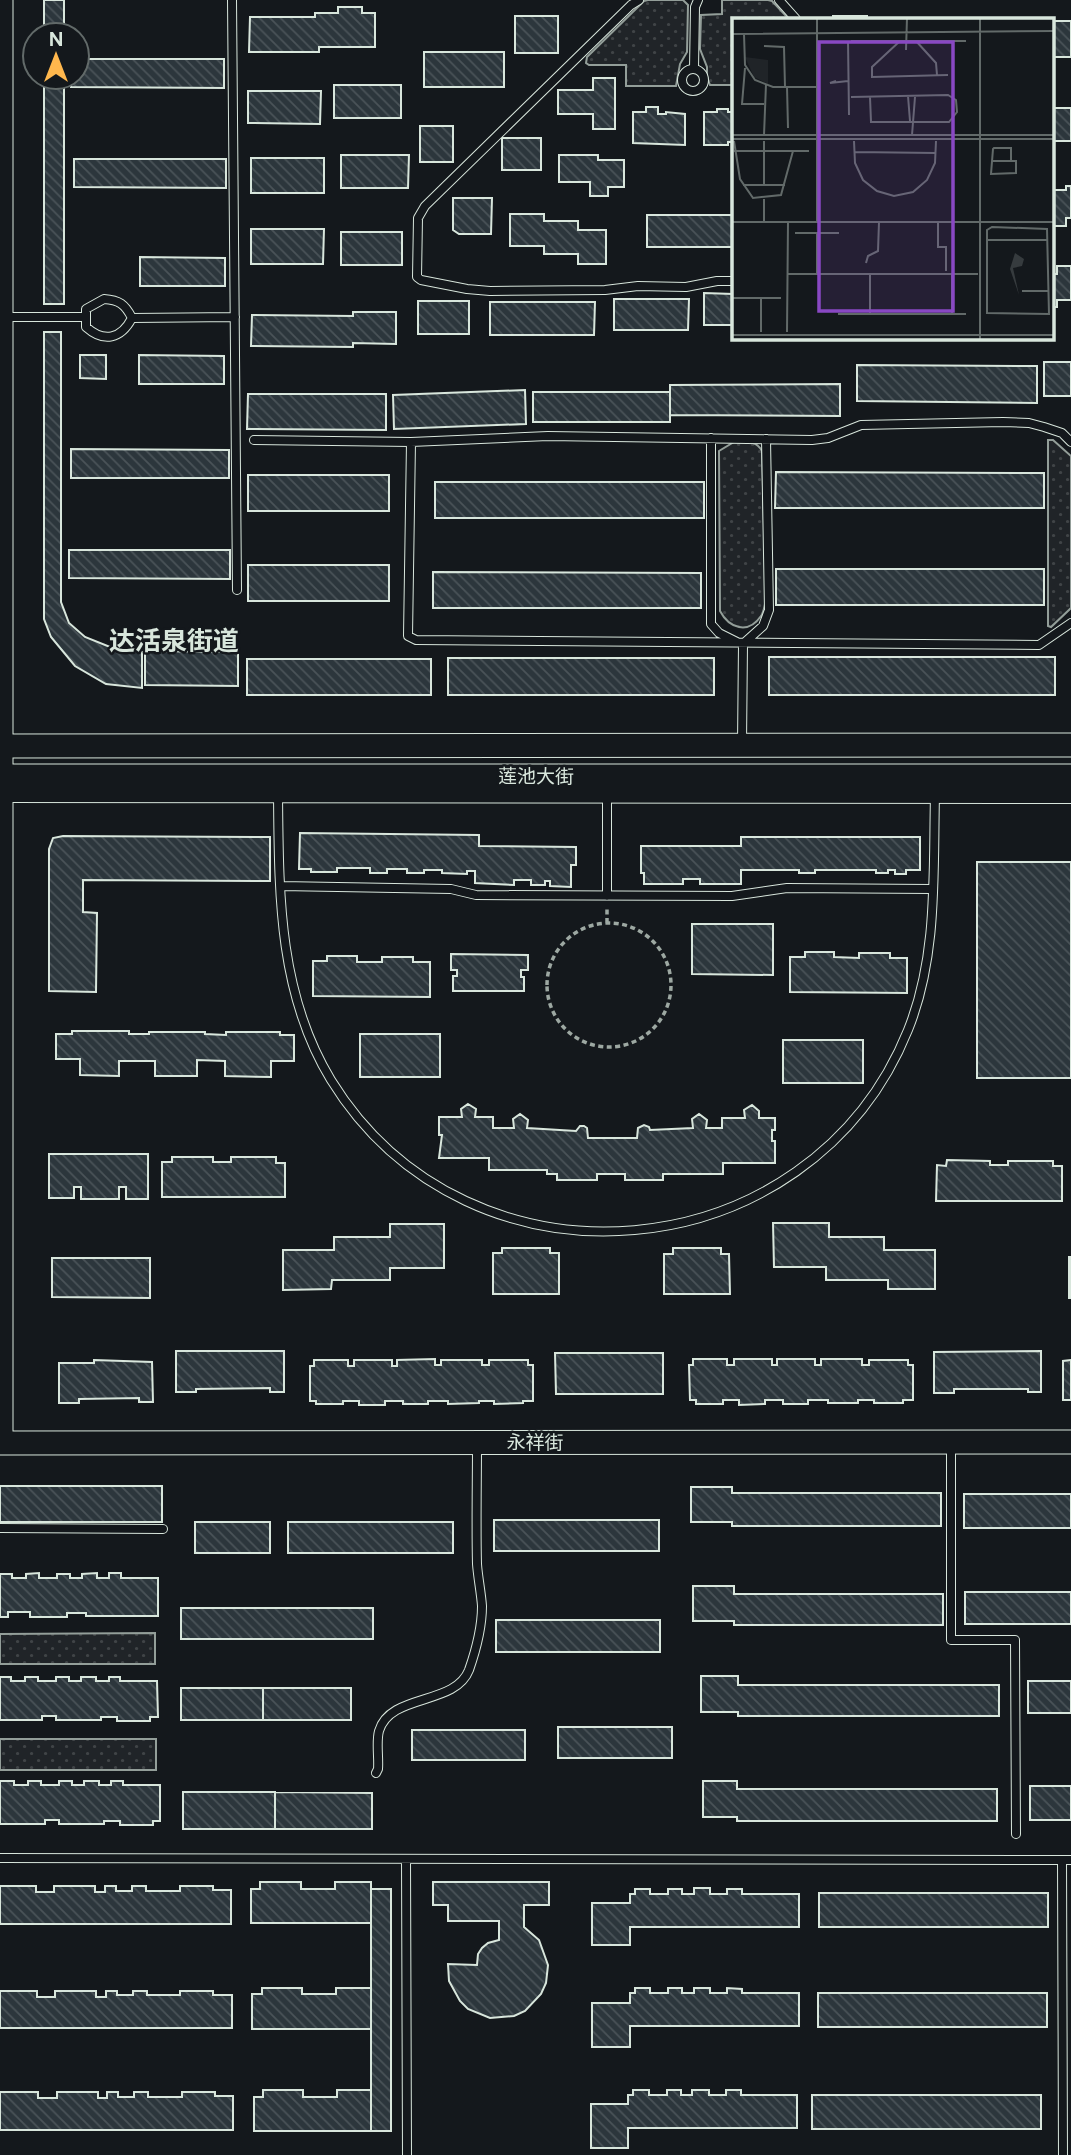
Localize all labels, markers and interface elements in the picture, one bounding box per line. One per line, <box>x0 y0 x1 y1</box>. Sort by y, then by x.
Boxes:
inset map <box>732 18 1054 340</box>
north arrow <box>21 21 91 91</box>
text: N <box>49 28 63 51</box>
district label: 达活泉街道 <box>109 625 239 657</box>
street label: 莲池大街 <box>498 765 574 788</box>
street label: 永祥街 <box>506 1431 564 1454</box>

